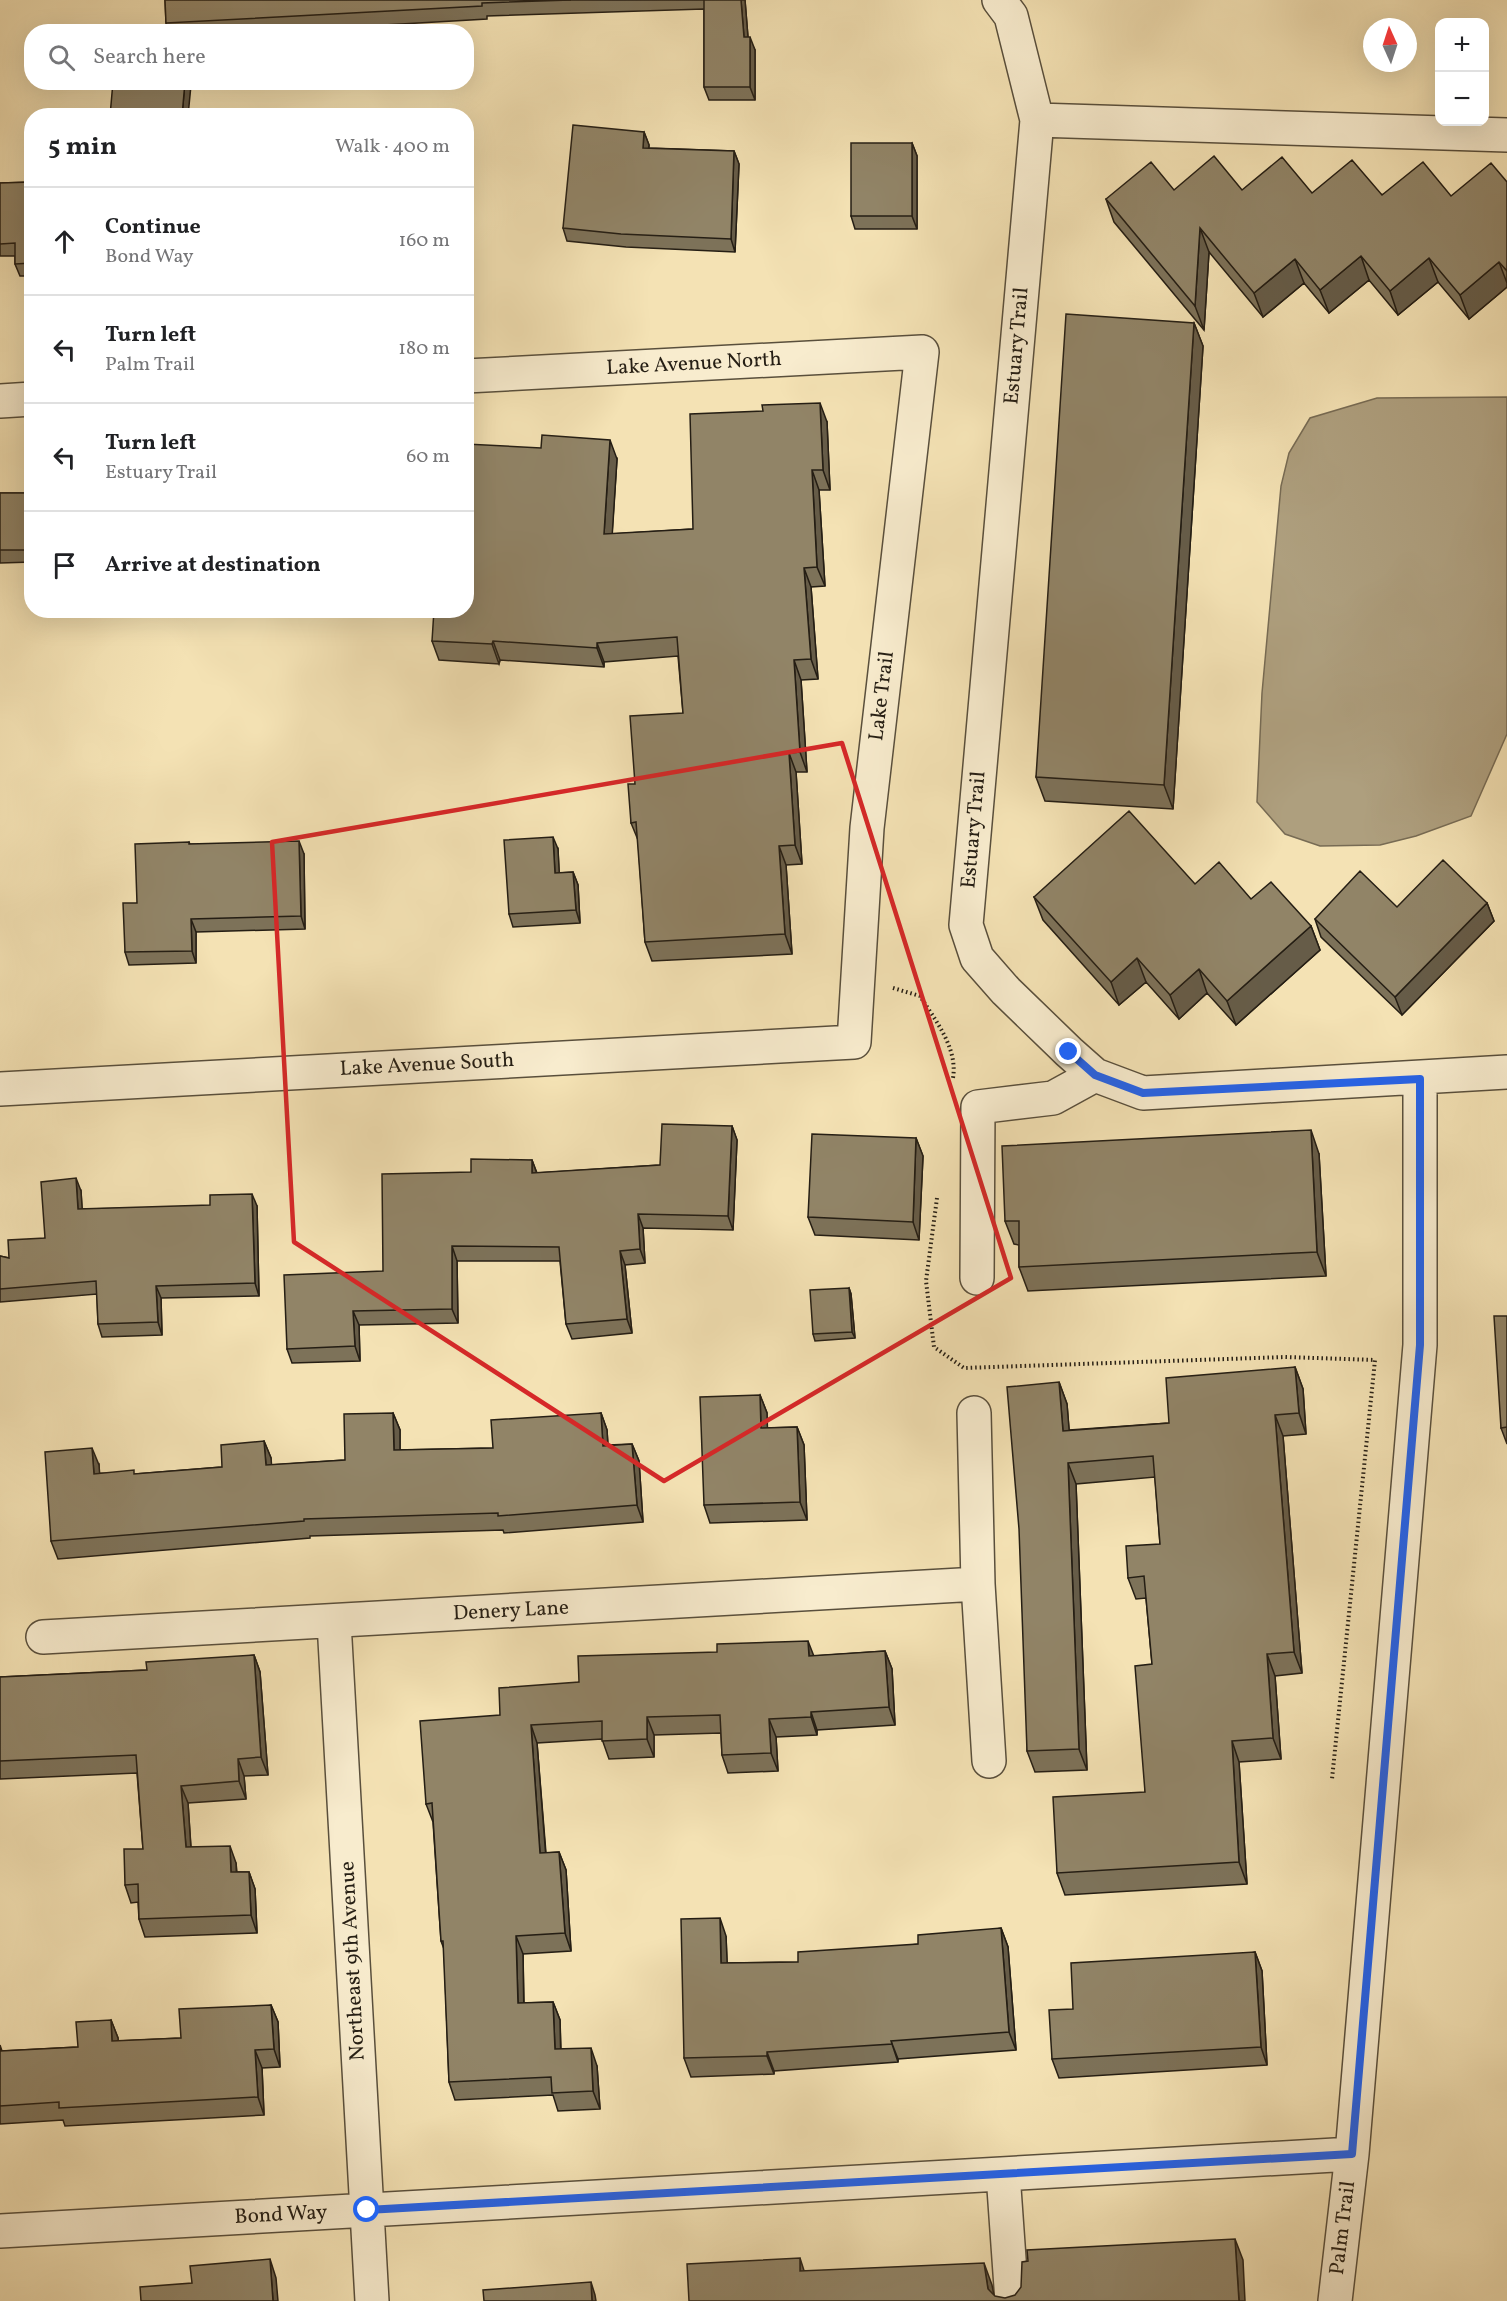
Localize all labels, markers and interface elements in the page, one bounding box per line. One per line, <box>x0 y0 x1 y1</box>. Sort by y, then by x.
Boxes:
north arrow <box>1363 18 1417 72</box>
map controls <box>1435 18 1489 126</box>
button: + <box>1435 18 1489 72</box>
search box <box>24 24 474 90</box>
icon: search <box>45 41 78 74</box>
text: Search here <box>93 42 206 73</box>
button: − <box>1435 72 1489 126</box>
text: 5 min <box>48 129 117 165</box>
text: Walk · 400 m <box>335 133 450 161</box>
text: Continue <box>105 212 201 243</box>
icon: ahead <box>48 225 81 258</box>
text: 160 m <box>398 227 450 255</box>
text: Bond Way <box>105 243 194 271</box>
street label: Estuary Trail <box>997 286 1037 406</box>
text: Turn left <box>105 320 196 351</box>
icon: left <box>48 333 81 366</box>
text: 180 m <box>398 335 450 363</box>
street label: Lake Avenue North <box>605 345 783 383</box>
text: Palm Trail <box>105 351 195 379</box>
text: Turn left <box>105 428 196 459</box>
icon: left <box>48 441 81 474</box>
text: 60 m <box>406 443 450 471</box>
text: Estuary Trail <box>105 459 217 487</box>
icon: arrive <box>48 549 81 582</box>
text: Arrive at destination <box>105 550 321 581</box>
street label: Lake Trail <box>862 649 902 743</box>
street label: Estuary Trail <box>954 770 994 890</box>
route end <box>1055 1038 1081 1064</box>
street label: Lake Avenue South <box>339 1046 515 1084</box>
street label: Denery Lane <box>452 1593 570 1629</box>
street label: Northeast 9th Avenue <box>333 1860 373 2062</box>
street label: Palm Trail <box>1323 2179 1363 2277</box>
route start <box>353 2196 379 2222</box>
street label: Bond Way <box>234 2198 329 2232</box>

